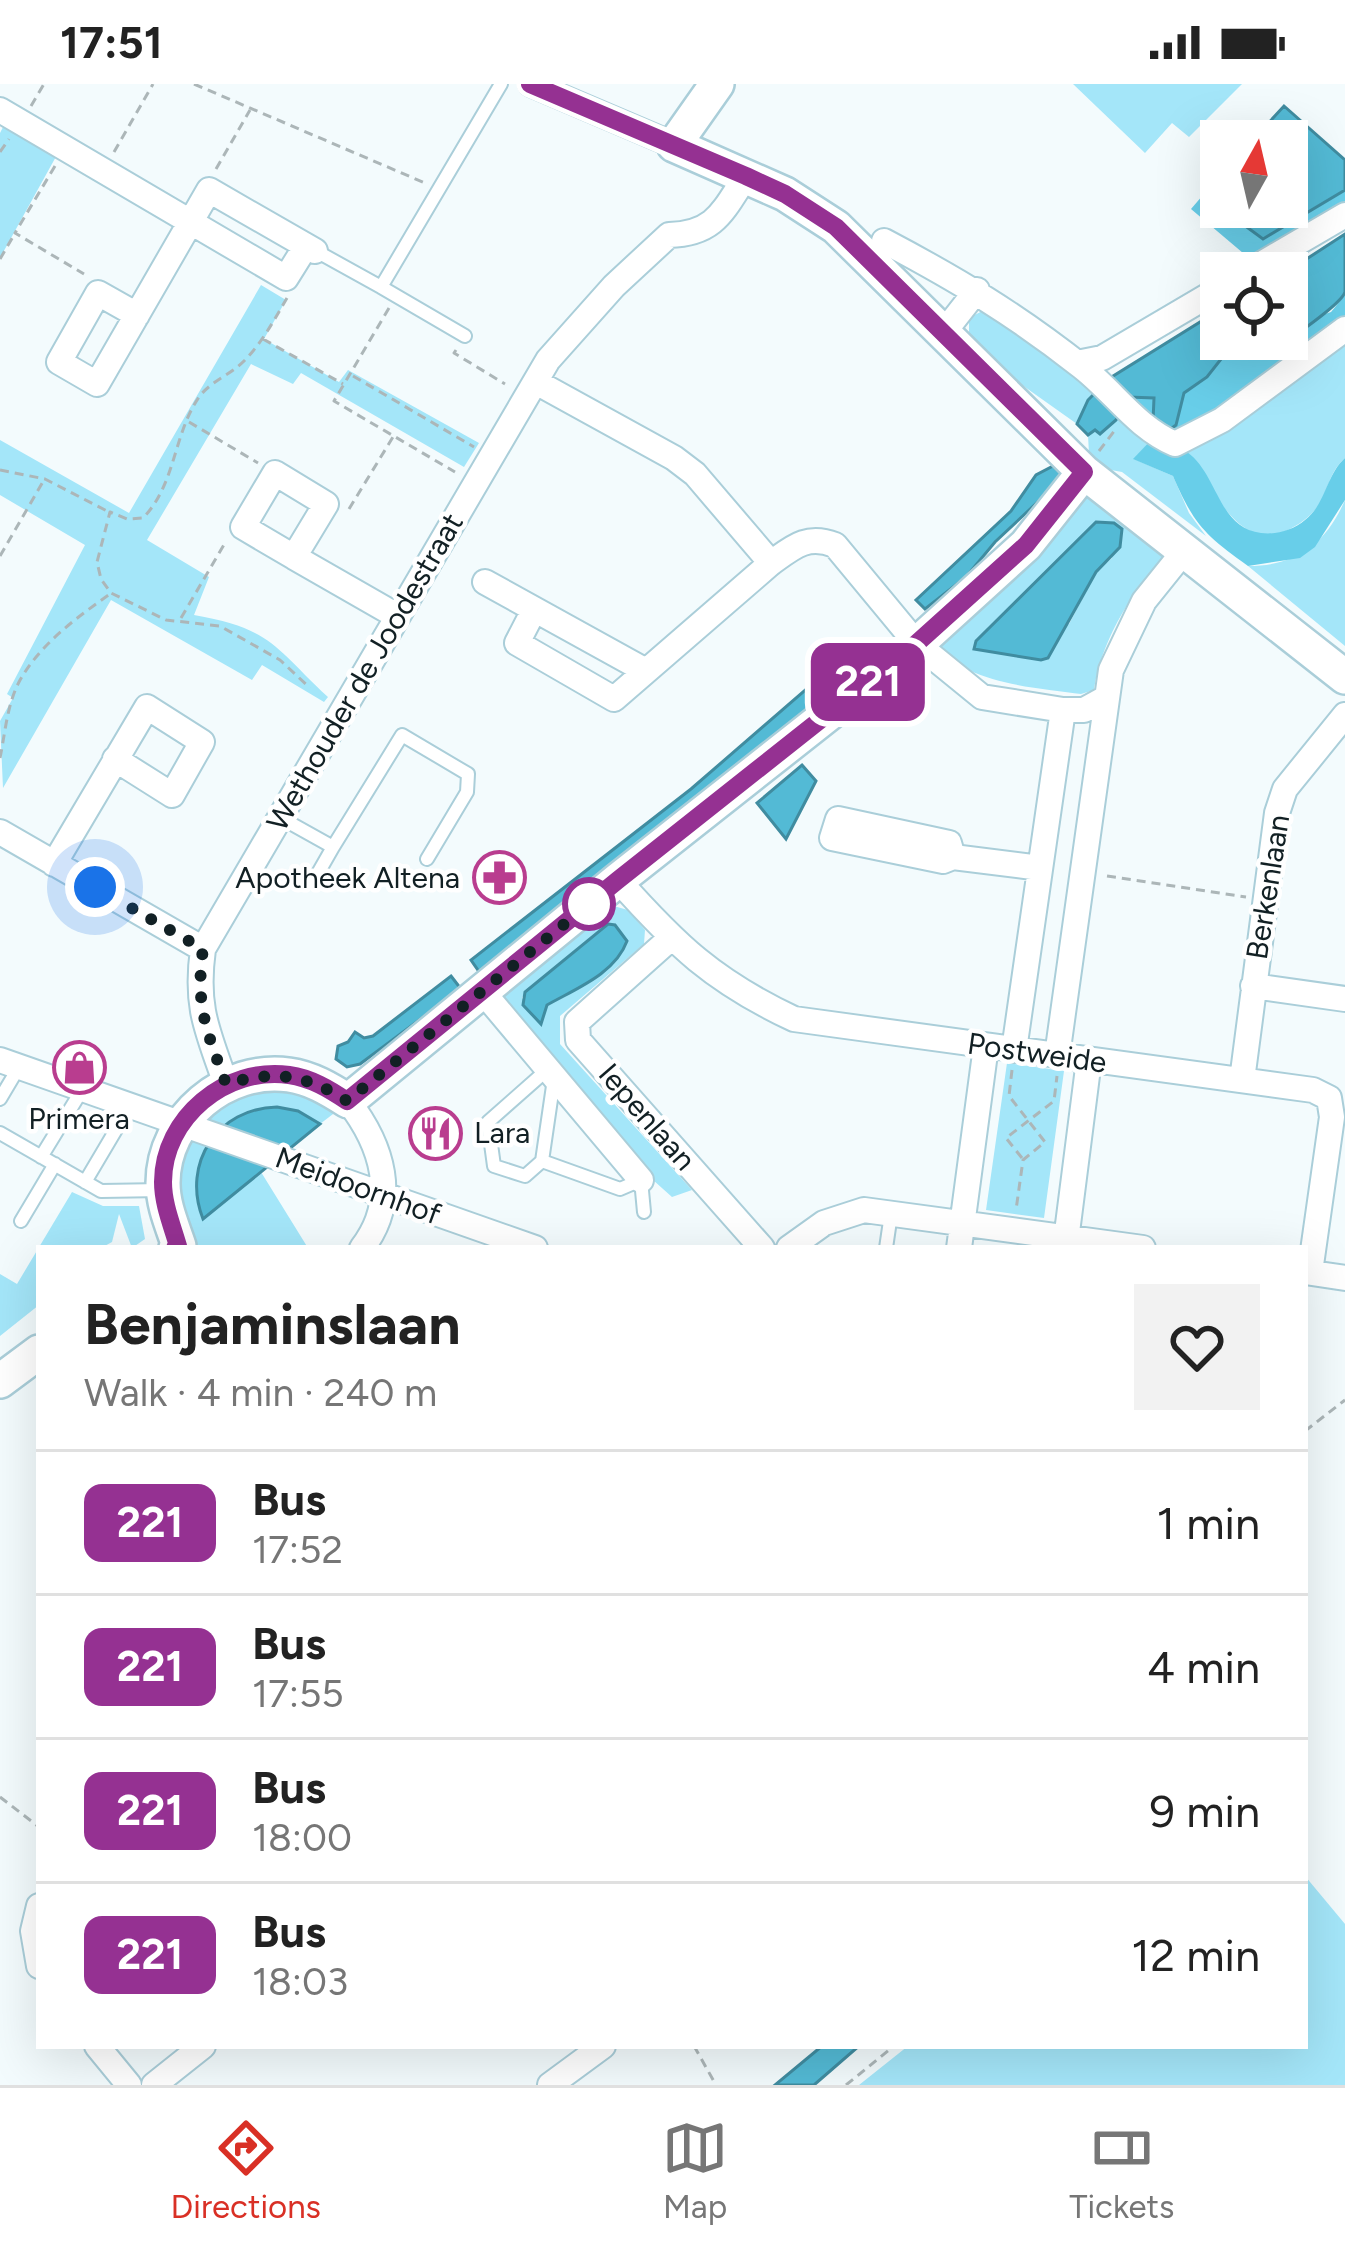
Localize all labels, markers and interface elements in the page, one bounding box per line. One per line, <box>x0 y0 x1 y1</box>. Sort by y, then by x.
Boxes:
text: 17:51 <box>60 15 163 69</box>
north arrow <box>1200 120 1308 228</box>
map controls <box>1200 120 1308 360</box>
button: locate <box>1200 252 1308 360</box>
street label: Wethouder de Joodestraat <box>258 506 471 837</box>
line badge: 221 <box>799 643 937 721</box>
text: 221 <box>835 656 901 707</box>
street label: Berkenlaan <box>1238 812 1297 962</box>
pharmacy icon: Apotheek Altena <box>471 850 527 906</box>
your location <box>65 857 125 917</box>
place label: Apotheek Altena <box>235 859 460 896</box>
unlabelled marker <box>564 879 614 929</box>
street label: Postweide <box>965 1024 1109 1081</box>
shop icon: Primera <box>51 1039 107 1095</box>
street label: Iepenlaan <box>591 1056 704 1178</box>
place label: Primera <box>28 1100 130 1137</box>
restaurant icon: Lara <box>407 1105 463 1161</box>
place label: Lara <box>474 1114 530 1151</box>
street label: Meidoornhof <box>270 1139 446 1233</box>
button: heart <box>1134 1284 1260 1410</box>
text: Benjaminslaan <box>84 1290 461 1358</box>
text: Walk · 4 min · 240 m <box>84 1369 437 1416</box>
text: Bus <box>252 1472 326 1526</box>
text: 1 min <box>1156 1496 1260 1550</box>
text: 221 <box>117 1497 183 1548</box>
text: 17:52 <box>252 1526 343 1573</box>
text: Bus <box>252 1616 326 1670</box>
text: 4 min <box>1147 1640 1260 1694</box>
text: 221 <box>117 1641 183 1692</box>
text: 17:55 <box>252 1670 344 1717</box>
text: Bus <box>252 1760 326 1814</box>
text: 9 min <box>1150 1784 1260 1838</box>
text: 221 <box>117 1785 183 1836</box>
text: 18:00 <box>252 1814 352 1861</box>
text: Bus <box>252 1904 326 1958</box>
text: 12 min <box>1131 1928 1260 1982</box>
text: 221 <box>117 1929 183 1980</box>
text: 18:03 <box>252 1958 348 2005</box>
tab: Directions <box>171 2115 321 2226</box>
tab: Map <box>662 2115 728 2226</box>
tab: Tickets <box>1069 2115 1174 2226</box>

